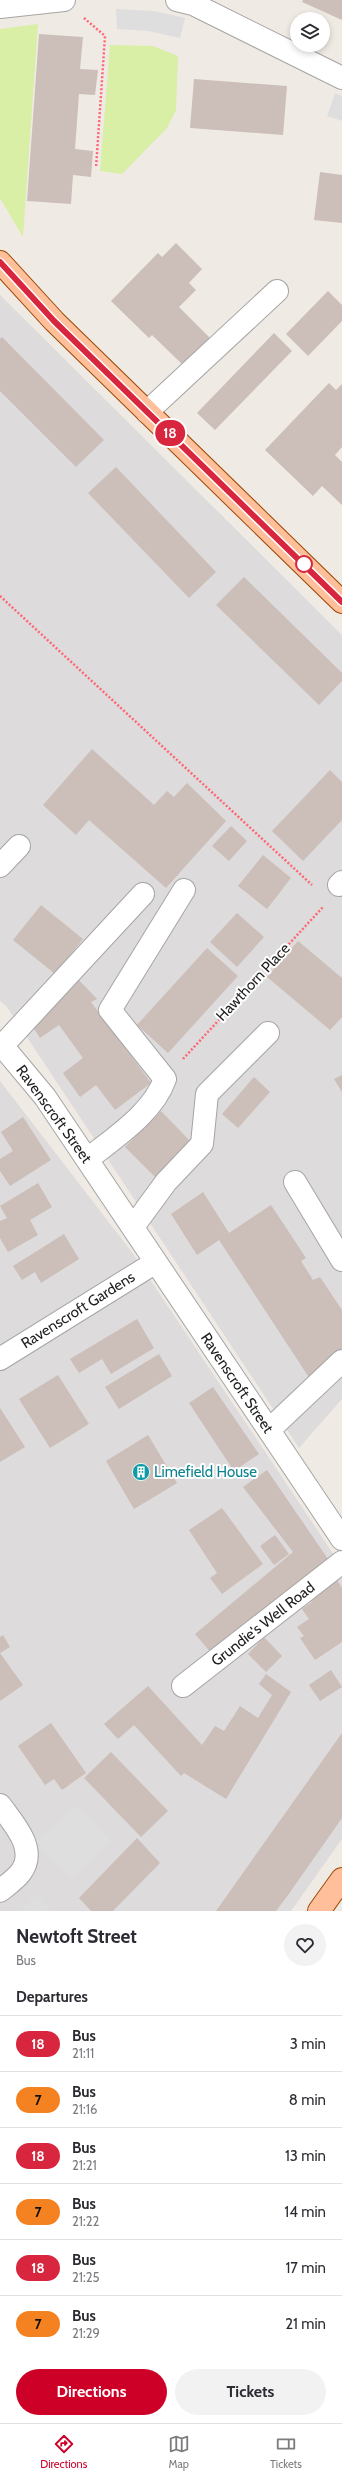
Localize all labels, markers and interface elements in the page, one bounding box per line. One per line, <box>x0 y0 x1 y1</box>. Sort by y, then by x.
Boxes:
map controls <box>290 12 330 52</box>
button: layers <box>290 12 330 52</box>
line badge: 18 <box>152 420 188 446</box>
text: 18 <box>163 424 177 442</box>
unlabelled marker <box>295 555 313 573</box>
street label: Hawthorn Place <box>212 939 294 1025</box>
street label: Ravenscroft Street <box>12 1061 96 1167</box>
street label: Ravenscroft Gardens <box>18 1268 138 1352</box>
street label: Ravenscroft Street <box>197 1330 277 1436</box>
building icon: Limefield House <box>131 1462 151 1482</box>
place label: Limefield House <box>154 1463 257 1481</box>
street label: Grundie's Well Road <box>208 1578 318 1670</box>
button: heart <box>284 1924 326 1966</box>
text: Newtoft Street <box>16 1925 137 1948</box>
text: Bus <box>16 1952 36 1968</box>
text: Departures <box>16 1988 88 2006</box>
text: Bus <box>72 2027 96 2045</box>
text: 18 <box>31 2035 45 2053</box>
text: 3 min <box>290 2035 326 2053</box>
text: 21:11 <box>72 2045 94 2061</box>
text: Bus <box>72 2083 96 2101</box>
text: 7 <box>34 2091 42 2109</box>
text: 8 min <box>289 2091 326 2109</box>
text: 21:16 <box>72 2101 97 2117</box>
text: Bus <box>72 2139 96 2157</box>
text: 18 <box>31 2147 45 2165</box>
text: 13 min <box>285 2147 326 2165</box>
text: 21:21 <box>72 2157 97 2173</box>
text: Bus <box>72 2195 96 2213</box>
text: 7 <box>34 2203 42 2221</box>
text: 14 min <box>284 2203 326 2221</box>
text: 21:22 <box>72 2213 99 2229</box>
text: Bus <box>72 2251 96 2269</box>
text: 18 <box>31 2259 45 2277</box>
text: 17 min <box>285 2259 326 2277</box>
text: 21:25 <box>72 2269 100 2285</box>
text: Bus <box>72 2307 96 2325</box>
text: 7 <box>34 2315 42 2333</box>
text: 21 min <box>285 2315 326 2333</box>
text: 21:29 <box>72 2325 100 2341</box>
button: Directions <box>16 2369 167 2415</box>
button: Tickets <box>175 2369 326 2415</box>
tab: Directions <box>40 2433 87 2471</box>
tab: Map <box>168 2433 190 2471</box>
tab: Tickets <box>270 2433 302 2471</box>

